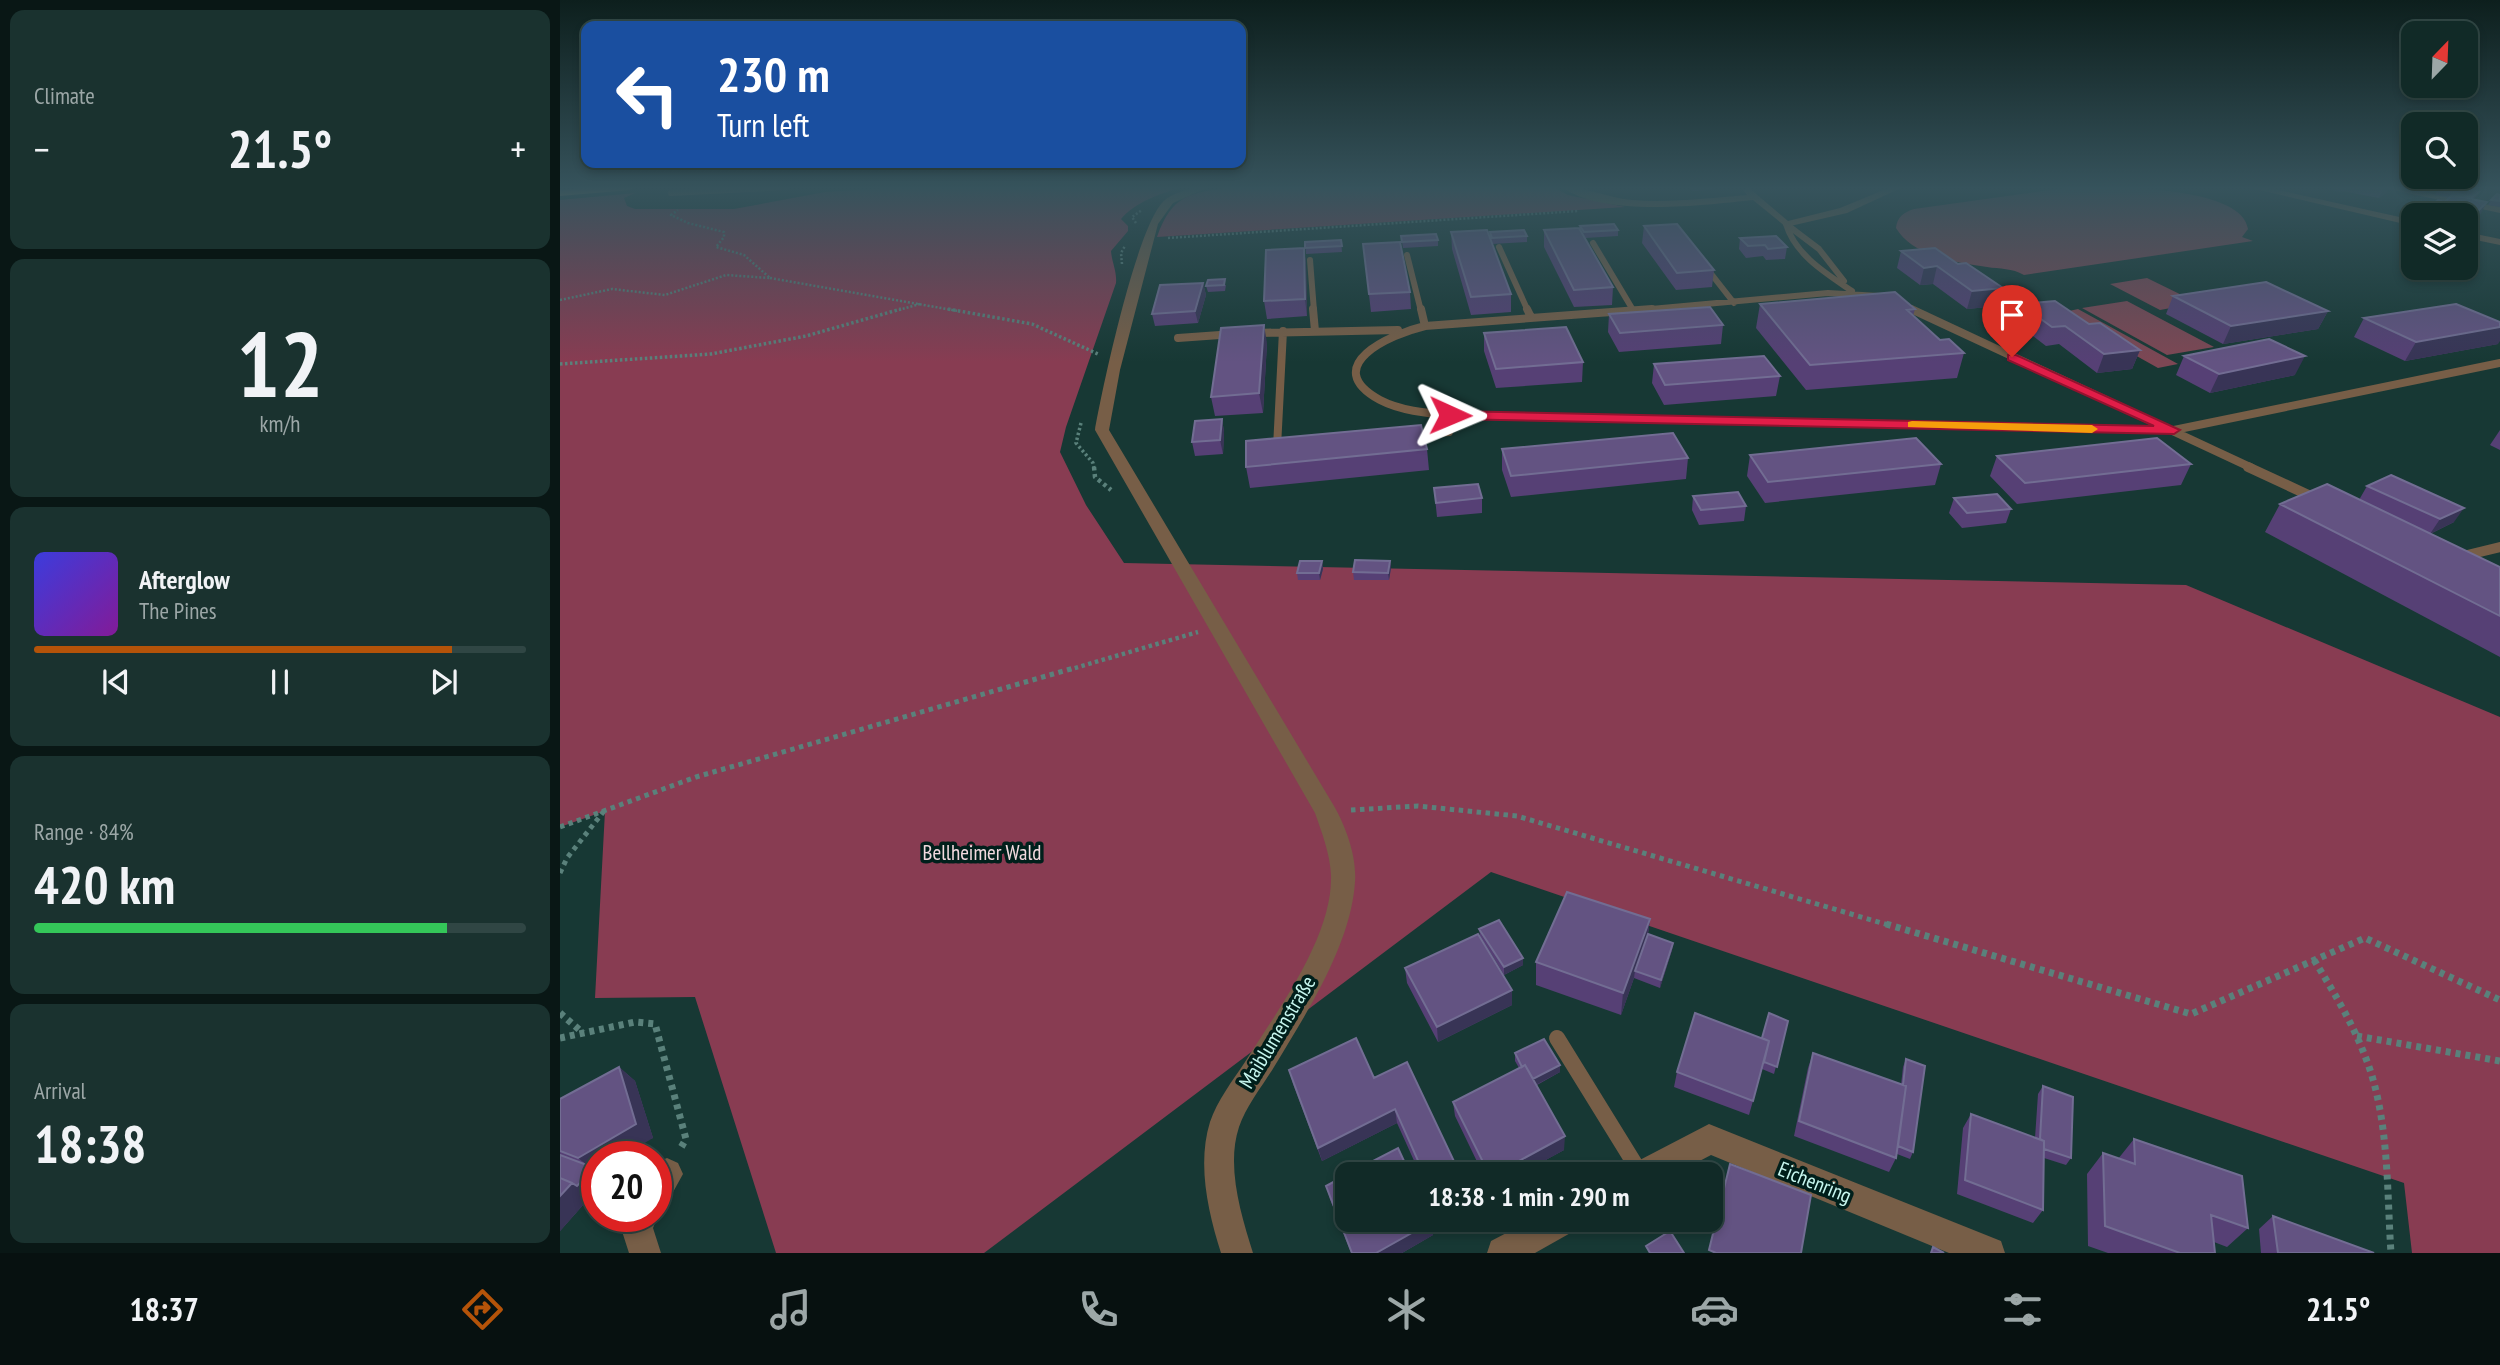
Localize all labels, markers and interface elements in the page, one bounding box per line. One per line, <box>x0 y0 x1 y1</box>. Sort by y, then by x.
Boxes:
north arrow <box>2401 21 2478 98</box>
map controls <box>2401 21 2478 280</box>
text: 230 m <box>717 42 830 106</box>
icon: left <box>602 49 693 140</box>
text: Climate <box>34 81 95 110</box>
text: Turn left <box>717 104 809 146</box>
button: search <box>2401 112 2478 189</box>
text: 21.5° <box>228 115 332 182</box>
text: − <box>34 124 50 173</box>
text: + <box>510 124 526 173</box>
button: layers <box>2401 203 2478 280</box>
pin <box>1982 285 2042 357</box>
icon: arrive <box>1993 296 2031 334</box>
text: 12 <box>237 304 324 422</box>
position arrow <box>1413 378 1487 452</box>
text: km/h <box>260 409 300 438</box>
text: Afterglow <box>139 563 230 596</box>
text: The Pines <box>139 596 217 625</box>
icon: previous <box>97 663 135 701</box>
icon: pause <box>261 663 299 701</box>
icon: next <box>425 663 463 701</box>
text: Range · 84% <box>34 817 134 846</box>
park label: Bellheimer Wald <box>923 839 1041 866</box>
text: 420 km <box>34 851 175 918</box>
street label: Maiblumenstraße <box>1233 971 1321 1093</box>
text: Arrival <box>34 1076 86 1105</box>
text: 18:38 <box>34 1110 146 1177</box>
speed limit sign: 20 <box>581 1141 672 1232</box>
street label: Eichenring <box>1774 1155 1856 1209</box>
text: 18:38 · 1 min · 290 m <box>1429 1180 1629 1213</box>
icon: directions <box>458 1285 507 1334</box>
icon: music <box>766 1285 815 1334</box>
icon: phone <box>1074 1285 1123 1334</box>
icon: climate <box>1382 1285 1431 1334</box>
icon: car <box>1690 1285 1739 1334</box>
icon: filters <box>1998 1285 2047 1334</box>
text: 18:37 <box>130 1288 199 1330</box>
text: 21.5° <box>2306 1288 2370 1330</box>

